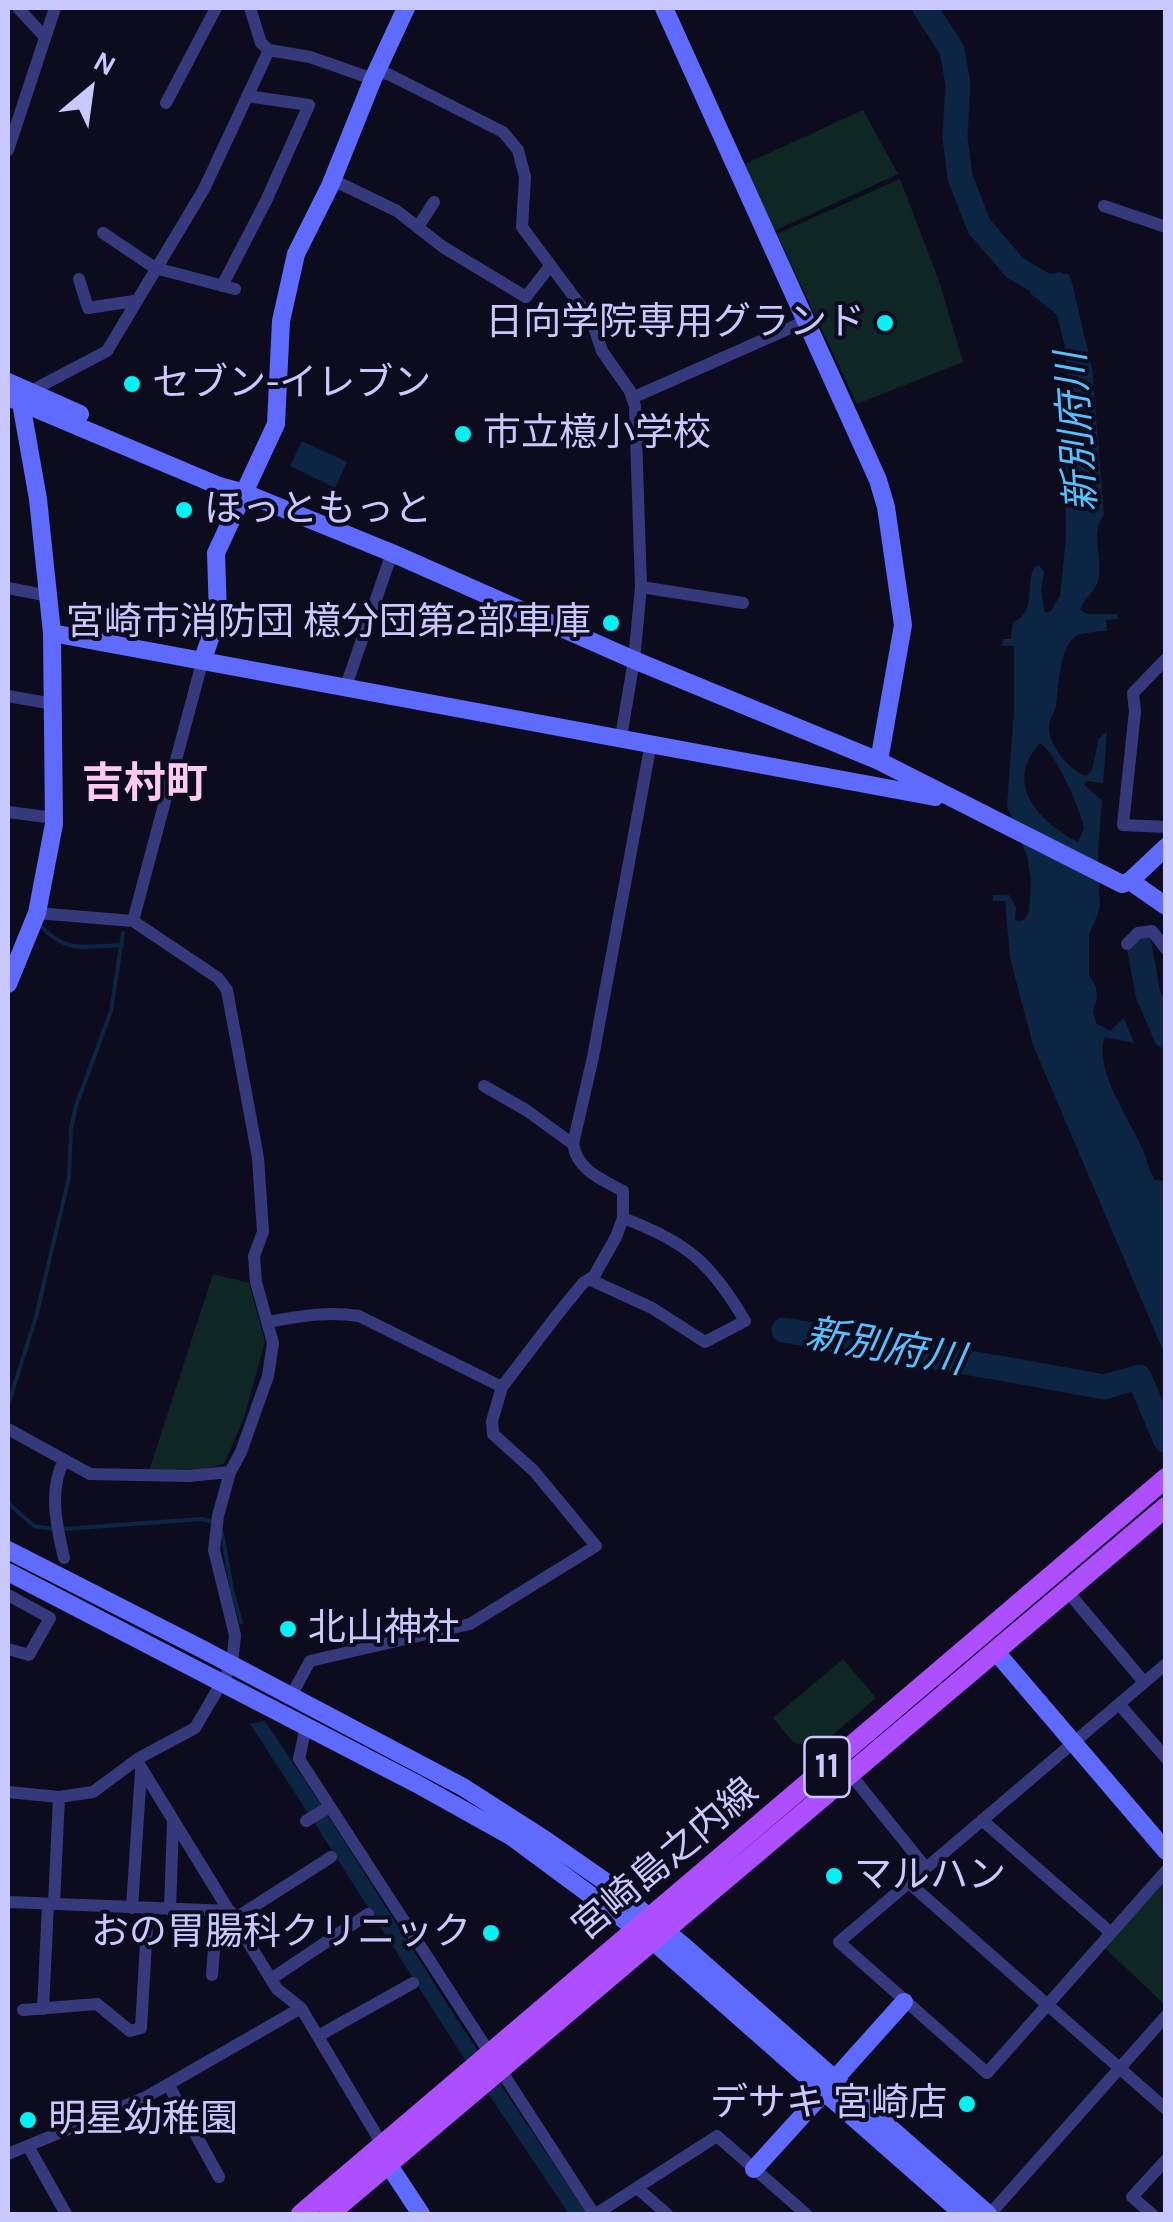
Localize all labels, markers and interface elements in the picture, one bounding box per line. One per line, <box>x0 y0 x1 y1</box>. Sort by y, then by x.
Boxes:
north arrow <box>40 40 140 140</box>
text: N <box>88 44 122 83</box>
place label: 日向学院専用グランド <box>485 300 865 346</box>
marker: 日向学院専用グランド <box>874 312 896 334</box>
water label: 新別府川 <box>1048 351 1108 513</box>
place label: セブン-イレブン <box>152 361 431 407</box>
marker: セブン-イレブン <box>121 373 143 395</box>
place label: 市立檍小学校 <box>483 411 711 457</box>
marker: 市立檍小学校 <box>452 423 474 445</box>
place label: ほっともっと <box>204 487 432 533</box>
marker: ほっともっと <box>173 499 195 521</box>
place label: 宮崎市消防団 檍分団第2部車庫 <box>66 600 591 646</box>
marker: 宮崎市消防団 檍分団第2部車庫 <box>600 612 622 634</box>
district label: 吉村町 <box>82 760 208 810</box>
water label: 新別府川 <box>802 1310 968 1386</box>
place label: 北山神社 <box>308 1606 460 1652</box>
marker: 北山神社 <box>277 1618 299 1640</box>
road number: 11 <box>804 1737 850 1797</box>
street label: 宮崎島之内線 <box>564 1769 768 1951</box>
place label: マルハン <box>854 1853 1006 1899</box>
marker: マルハン <box>823 1865 845 1887</box>
place label: おの胃腸科クリニック <box>91 1910 471 1956</box>
marker: おの胃腸科クリニック <box>480 1922 502 1944</box>
place label: デサキ 宮崎店 <box>710 2081 947 2127</box>
marker: デサキ 宮崎店 <box>956 2093 978 2115</box>
place label: 明星幼稚園 <box>48 2097 238 2143</box>
marker: 明星幼稚園 <box>17 2109 39 2131</box>

